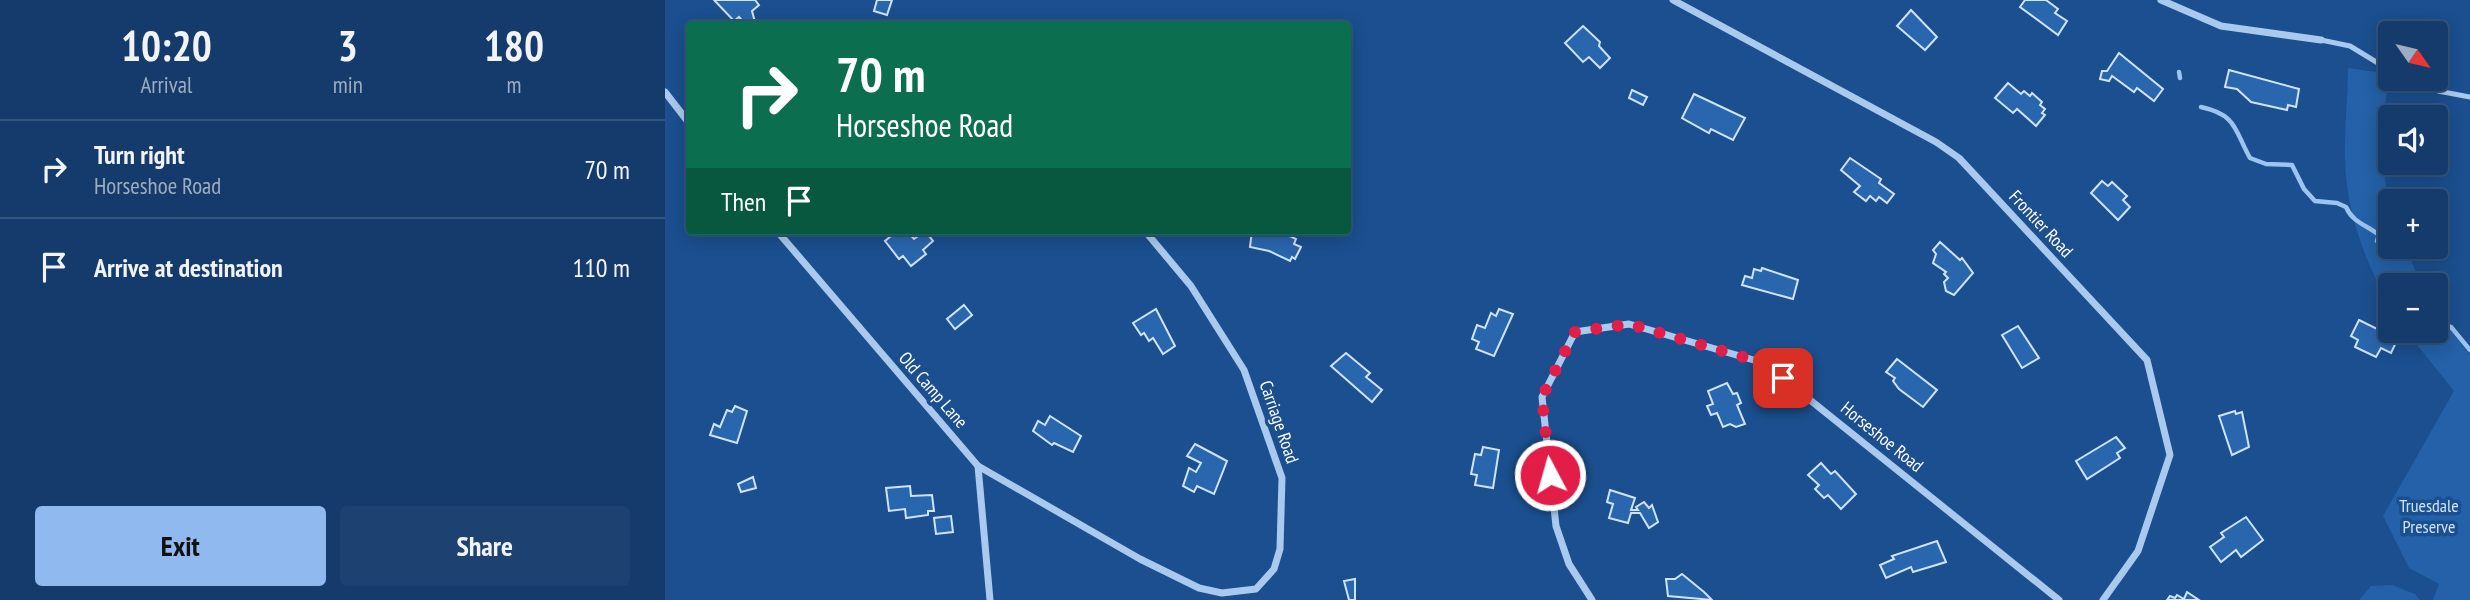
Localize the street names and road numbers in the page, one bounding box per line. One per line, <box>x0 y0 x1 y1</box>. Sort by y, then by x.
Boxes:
street label: Frontier Road <box>2004 185 2078 262</box>
street label: Old Camp Lane <box>894 347 973 433</box>
street label: Carriage Road <box>1255 377 1304 466</box>
street label: Horseshoe Road <box>1836 396 1928 477</box>

